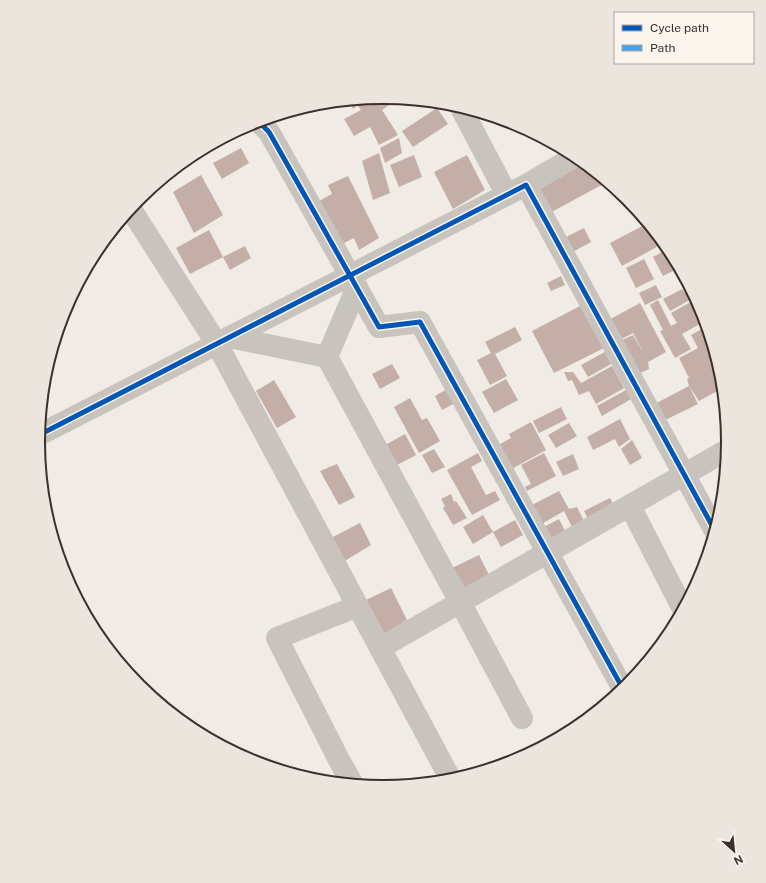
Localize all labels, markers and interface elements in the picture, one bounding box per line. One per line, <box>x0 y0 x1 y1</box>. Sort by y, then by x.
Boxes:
legend <box>614 12 754 64</box>
text: Cycle path <box>650 21 709 35</box>
text: Path <box>650 41 676 55</box>
north arrow <box>714 831 754 871</box>
text: N <box>732 853 745 867</box>

